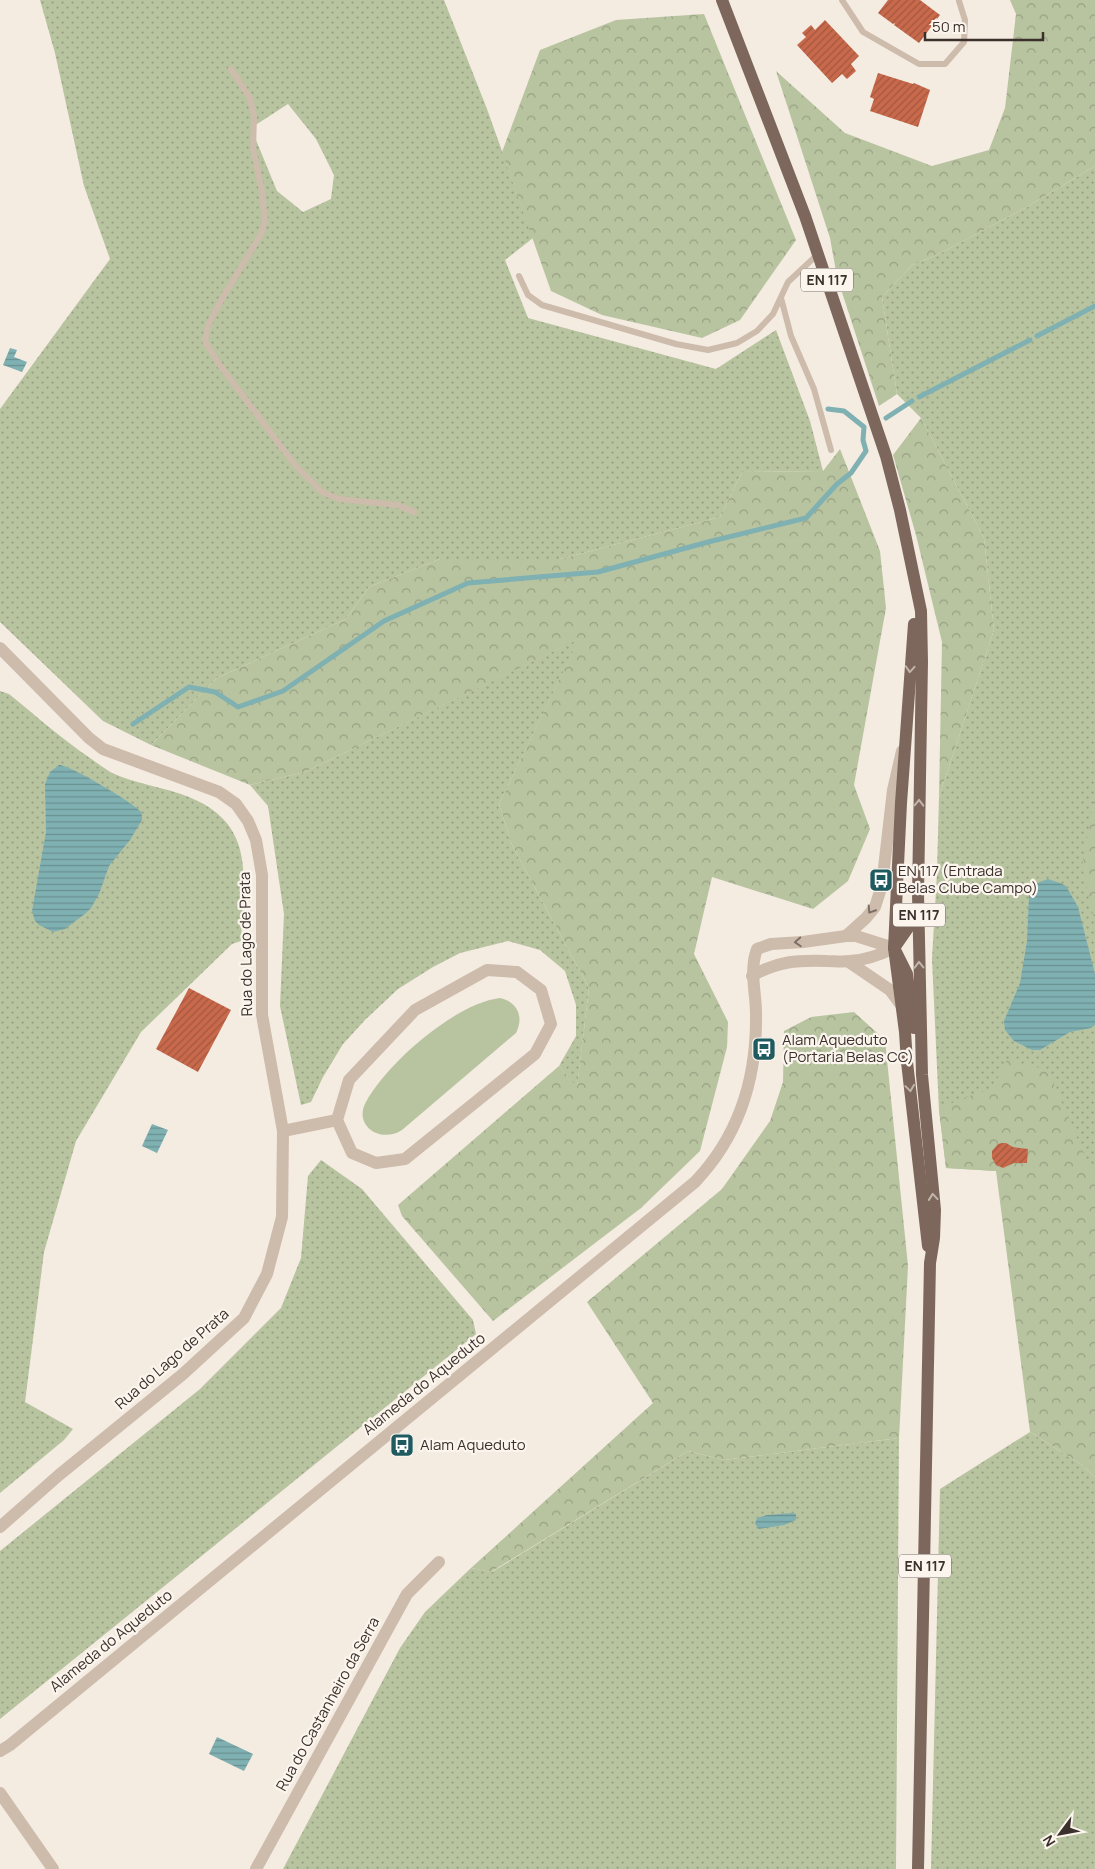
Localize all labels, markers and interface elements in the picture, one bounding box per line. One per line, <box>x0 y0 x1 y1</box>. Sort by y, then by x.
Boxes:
scale bar <box>925 10 1042 42</box>
text: 50 m <box>932 16 966 37</box>
road number: EN 117 <box>801 268 853 292</box>
one-way arrow <box>905 665 916 673</box>
one-way arrow <box>914 799 924 806</box>
place label: EN 117 (Entrada Belas Clube Campo) <box>898 860 1038 898</box>
bus stop icon: EN 117 (Entrada Belas Clube Campo) <box>868 867 894 893</box>
street label: Rua do Lago de Prata <box>234 871 257 1017</box>
road number: EN 117 <box>893 904 945 926</box>
one-way arrow <box>868 905 878 914</box>
one-way arrow <box>793 937 801 947</box>
one-way arrow <box>914 961 925 969</box>
place label: Alam Aqueduto (Portaria Belas CC) <box>782 1029 914 1067</box>
bus stop icon: Alam Aqueduto (Portaria Belas CC) <box>751 1036 777 1062</box>
one-way arrow <box>904 1084 915 1092</box>
one-way arrow <box>928 1193 939 1201</box>
street label: Rua do Lago de Prata <box>110 1303 233 1414</box>
street label: Alameda do Aqueduto <box>358 1327 490 1440</box>
bus stop icon: Alam Aqueduto <box>389 1432 415 1458</box>
place label: Alam Aqueduto <box>420 1434 526 1455</box>
road number: EN 117 <box>899 1554 951 1578</box>
street label: Alameda do Aqueduto <box>45 1584 177 1697</box>
street label: Rua do Castanheiro da Serra <box>271 1613 384 1795</box>
north arrow <box>1035 1809 1085 1859</box>
text: N <box>1038 1832 1059 1850</box>

